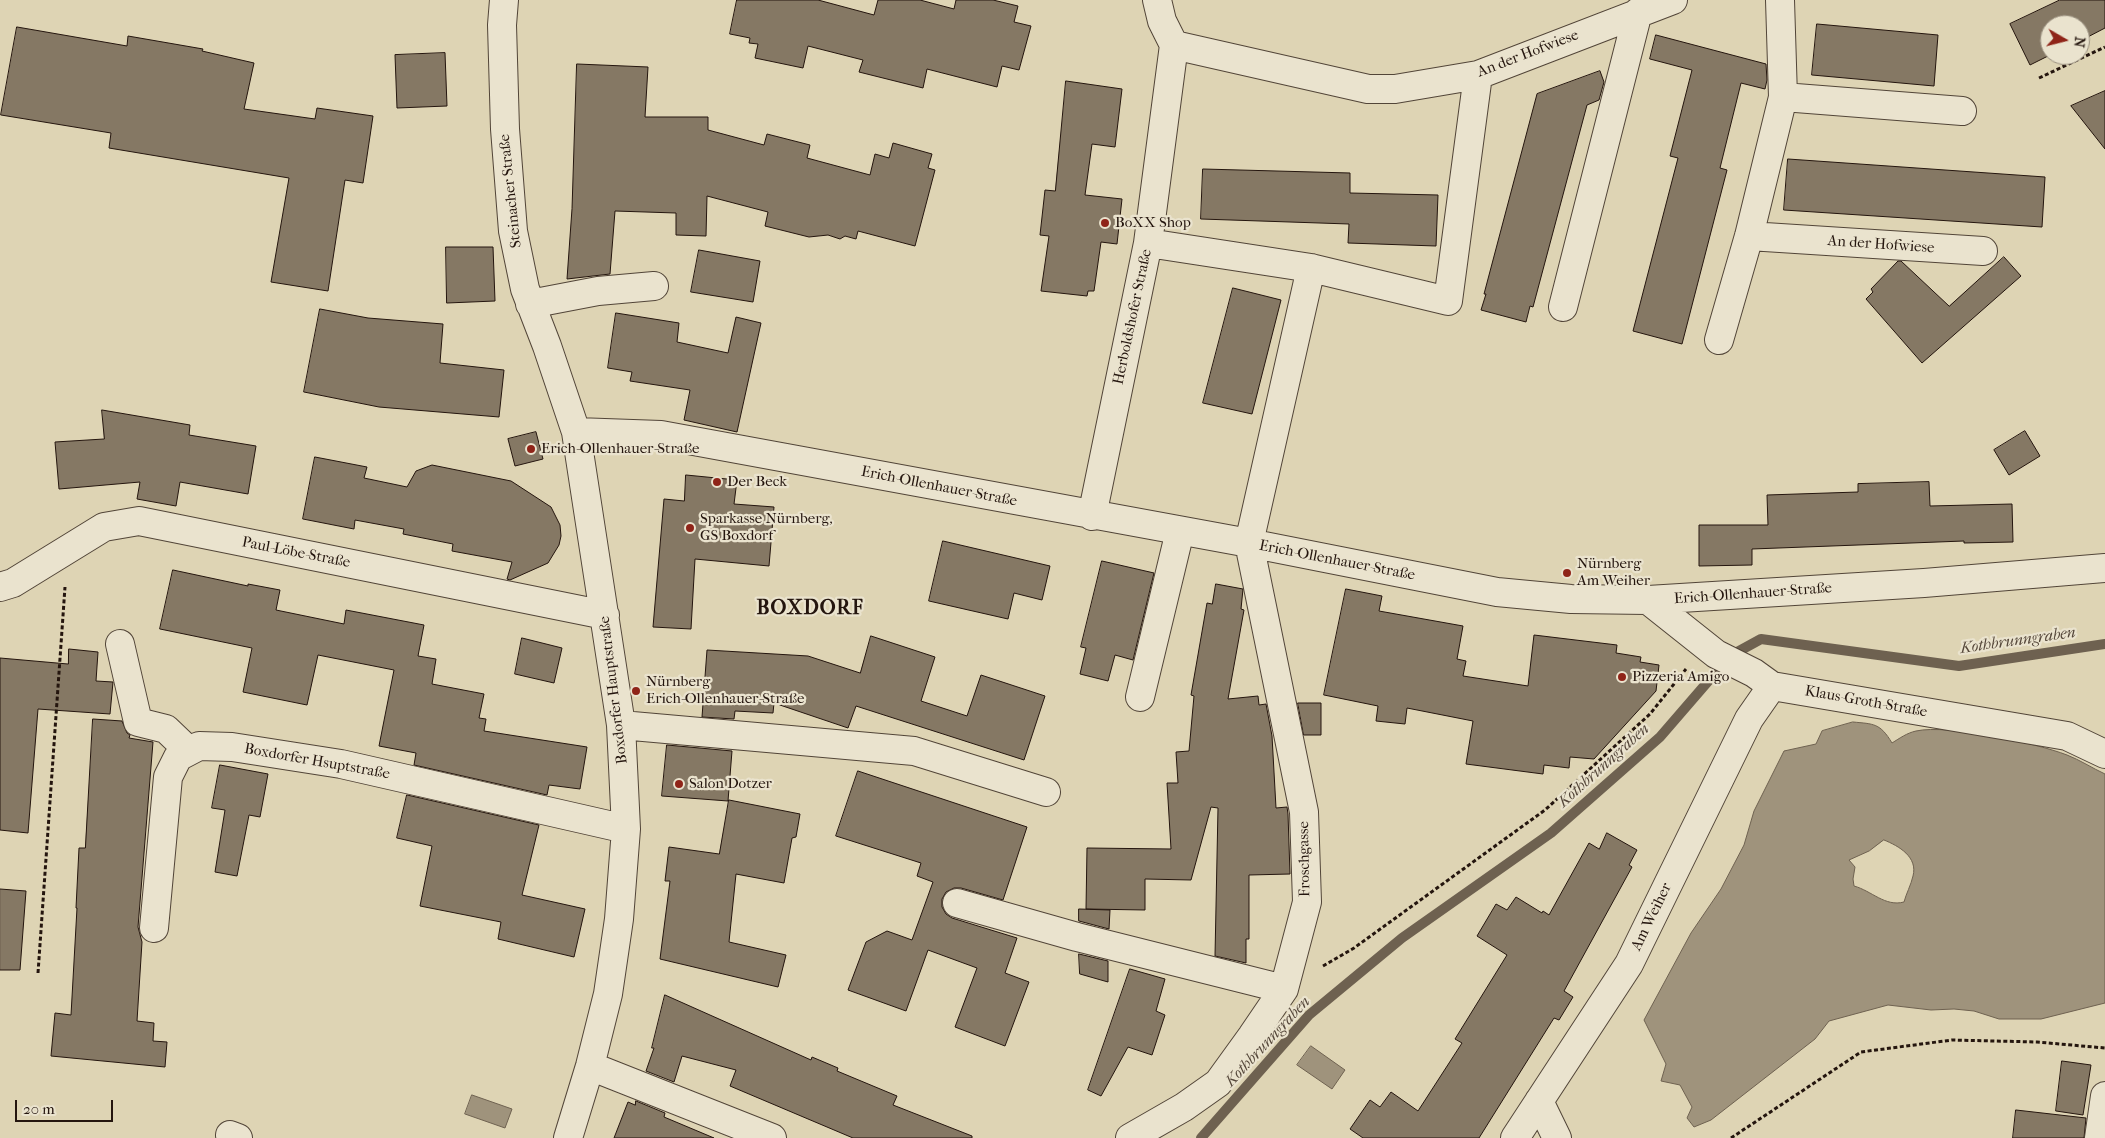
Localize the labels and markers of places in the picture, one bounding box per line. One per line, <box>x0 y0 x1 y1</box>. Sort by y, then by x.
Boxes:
place label: BoXX Shop <box>1115 214 1191 232</box>
marker: BoXX Shop <box>1099 217 1111 229</box>
place label: Erich-Ollenhauer-Straße <box>541 440 699 458</box>
marker: Erich-Ollenhauer-Straße <box>525 443 537 455</box>
place label: Der Beck <box>727 473 787 491</box>
marker: Der Beck <box>711 476 723 488</box>
place label: Sparkasse Nürnberg, GS Boxdorf <box>700 510 833 545</box>
marker: Sparkasse Nürnberg, GS Boxdorf <box>684 522 696 534</box>
place label: Nürnberg Am Weiher <box>1577 555 1650 590</box>
marker: Nürnberg Am Weiher <box>1561 567 1573 579</box>
place label: Pizzeria Amigo <box>1632 668 1729 686</box>
marker: Pizzeria Amigo <box>1616 671 1628 683</box>
place label: Nürnberg Erich-Ollenhauer-Straße <box>646 673 804 708</box>
marker: Nürnberg Erich-Ollenhauer-Straße <box>630 685 642 697</box>
place label: Salon Dotzer <box>689 775 772 793</box>
marker: Salon Dotzer <box>673 778 685 790</box>

